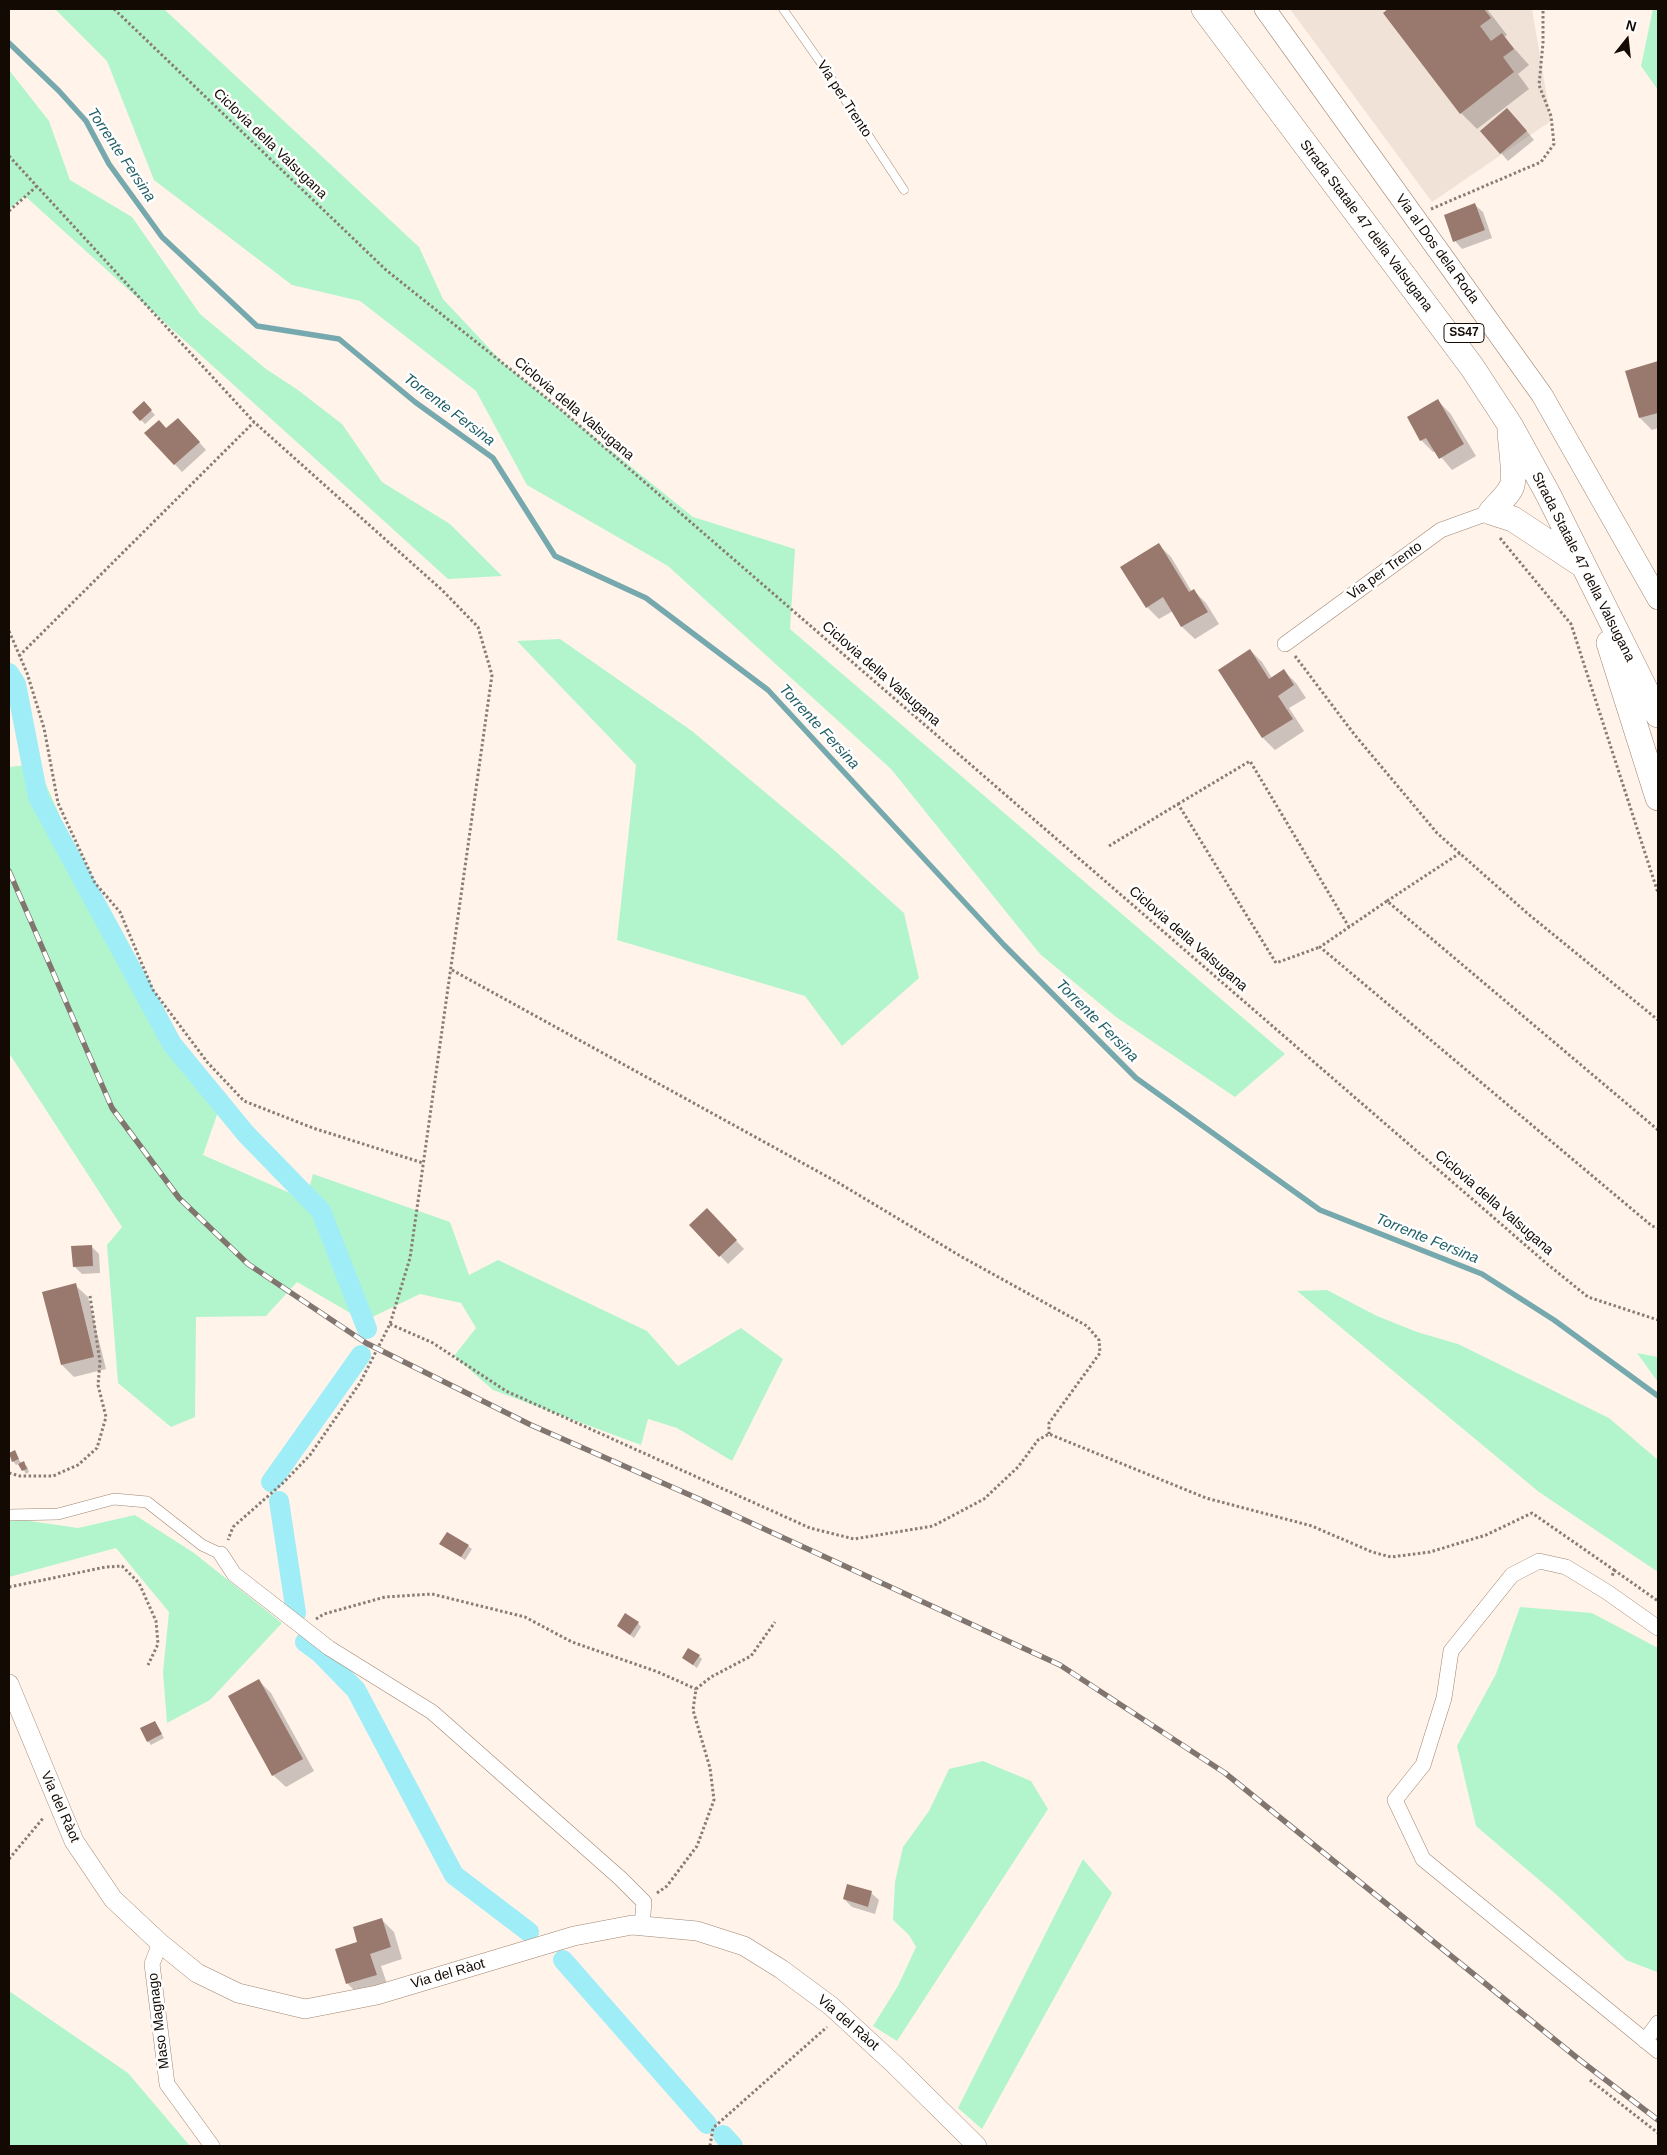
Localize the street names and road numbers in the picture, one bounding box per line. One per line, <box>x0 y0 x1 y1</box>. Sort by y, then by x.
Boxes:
street label: Via per Trento <box>813 58 875 140</box>
street label: Ciclovia della Valsugana <box>210 85 330 203</box>
street label: Strada Statale 47 della Valsugana <box>1296 137 1436 315</box>
street label: Via al Dos dela Roda <box>1392 191 1482 307</box>
road number: SS47 <box>1444 323 1484 342</box>
street label: Ciclovia della Valsugana <box>511 354 637 464</box>
street label: Strada Statale 47 della Valsugana <box>1528 469 1638 665</box>
street label: Via per Trento <box>1344 538 1426 604</box>
street label: Ciclovia della Valsugana <box>818 618 944 730</box>
street label: Ciclovia della Valsugana <box>1125 883 1251 995</box>
street label: Ciclovia della Valsugana <box>1431 1147 1557 1259</box>
street label: Via del Ràot <box>37 1769 83 1845</box>
street label: Via del Ràot <box>409 1955 487 1993</box>
street label: Maso Magnago <box>145 1972 173 2070</box>
street label: Via del Ràot <box>814 1992 882 2054</box>

